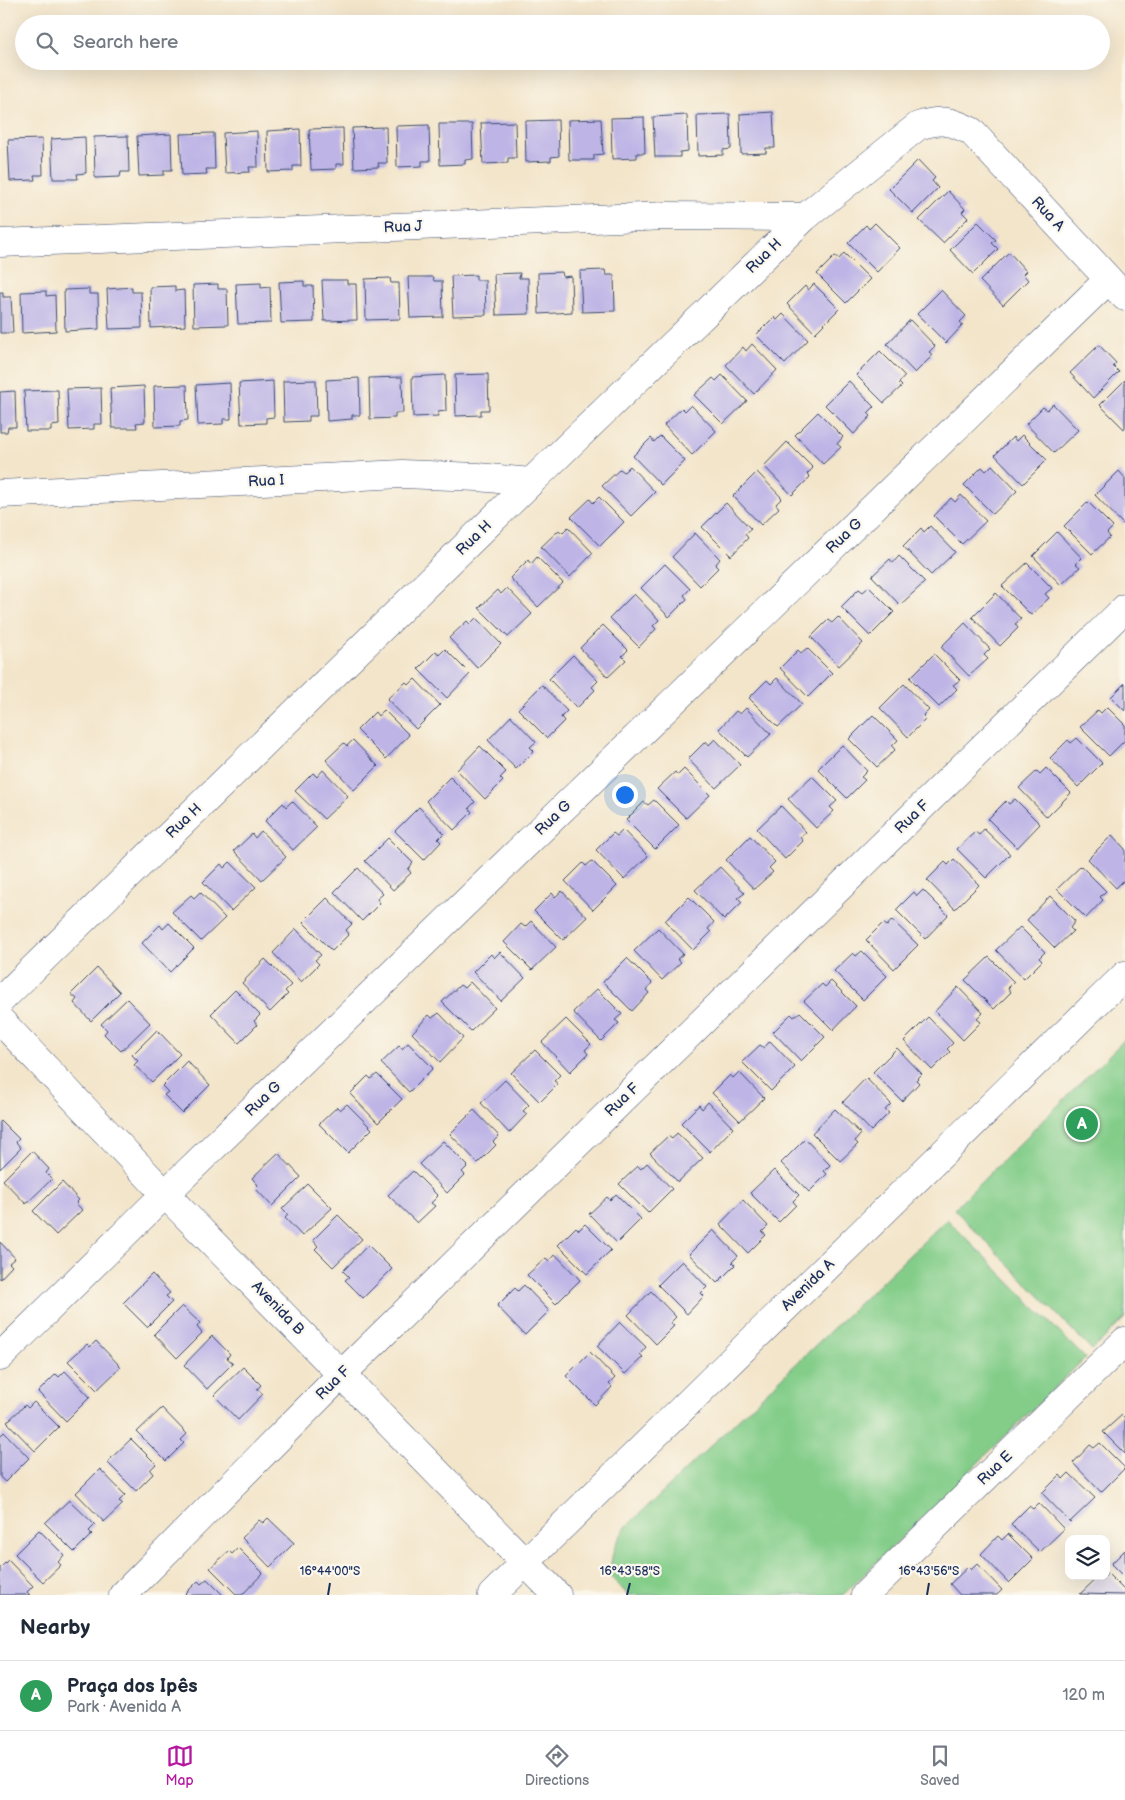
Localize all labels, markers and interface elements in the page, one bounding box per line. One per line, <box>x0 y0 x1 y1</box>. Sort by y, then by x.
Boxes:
search box <box>15 15 1110 70</box>
icon: search <box>33 29 61 57</box>
text: Search here <box>73 31 178 54</box>
street label: Rua A <box>1027 193 1069 236</box>
street label: Rua J <box>383 217 424 237</box>
street label: Rua H <box>742 234 786 278</box>
street label: Rua I <box>247 471 285 491</box>
street label: Rua G <box>822 514 866 558</box>
street label: Rua H <box>452 516 496 560</box>
your location <box>612 782 638 808</box>
street label: Rua G <box>531 796 575 840</box>
street label: Rua F <box>891 796 933 838</box>
street label: Rua H <box>162 799 206 843</box>
street label: Rua G <box>241 1077 285 1121</box>
street label: Rua F <box>601 1079 643 1121</box>
pin: A <box>1066 1105 1098 1143</box>
street label: Avenida A <box>777 1254 839 1315</box>
street label: Avenida B <box>248 1277 308 1339</box>
street label: Rua F <box>312 1362 354 1404</box>
street label: Rua E <box>973 1447 1017 1489</box>
map controls <box>1065 1535 1110 1580</box>
button: layers <box>1065 1535 1110 1580</box>
text: 16°44'00"S <box>300 1564 360 1579</box>
text: 16°43'58"S <box>600 1564 660 1579</box>
text: 16°43'56"S <box>899 1564 959 1579</box>
text: Nearby <box>20 1615 90 1640</box>
text: Praça dos Ipês <box>67 1675 198 1698</box>
text: A <box>31 1686 41 1705</box>
text: 120 m <box>1062 1686 1105 1705</box>
text: Park · Avenida A <box>67 1698 181 1717</box>
tab: Map <box>166 1742 194 1789</box>
tab: Directions <box>525 1742 589 1789</box>
tab: Saved <box>920 1742 959 1789</box>

